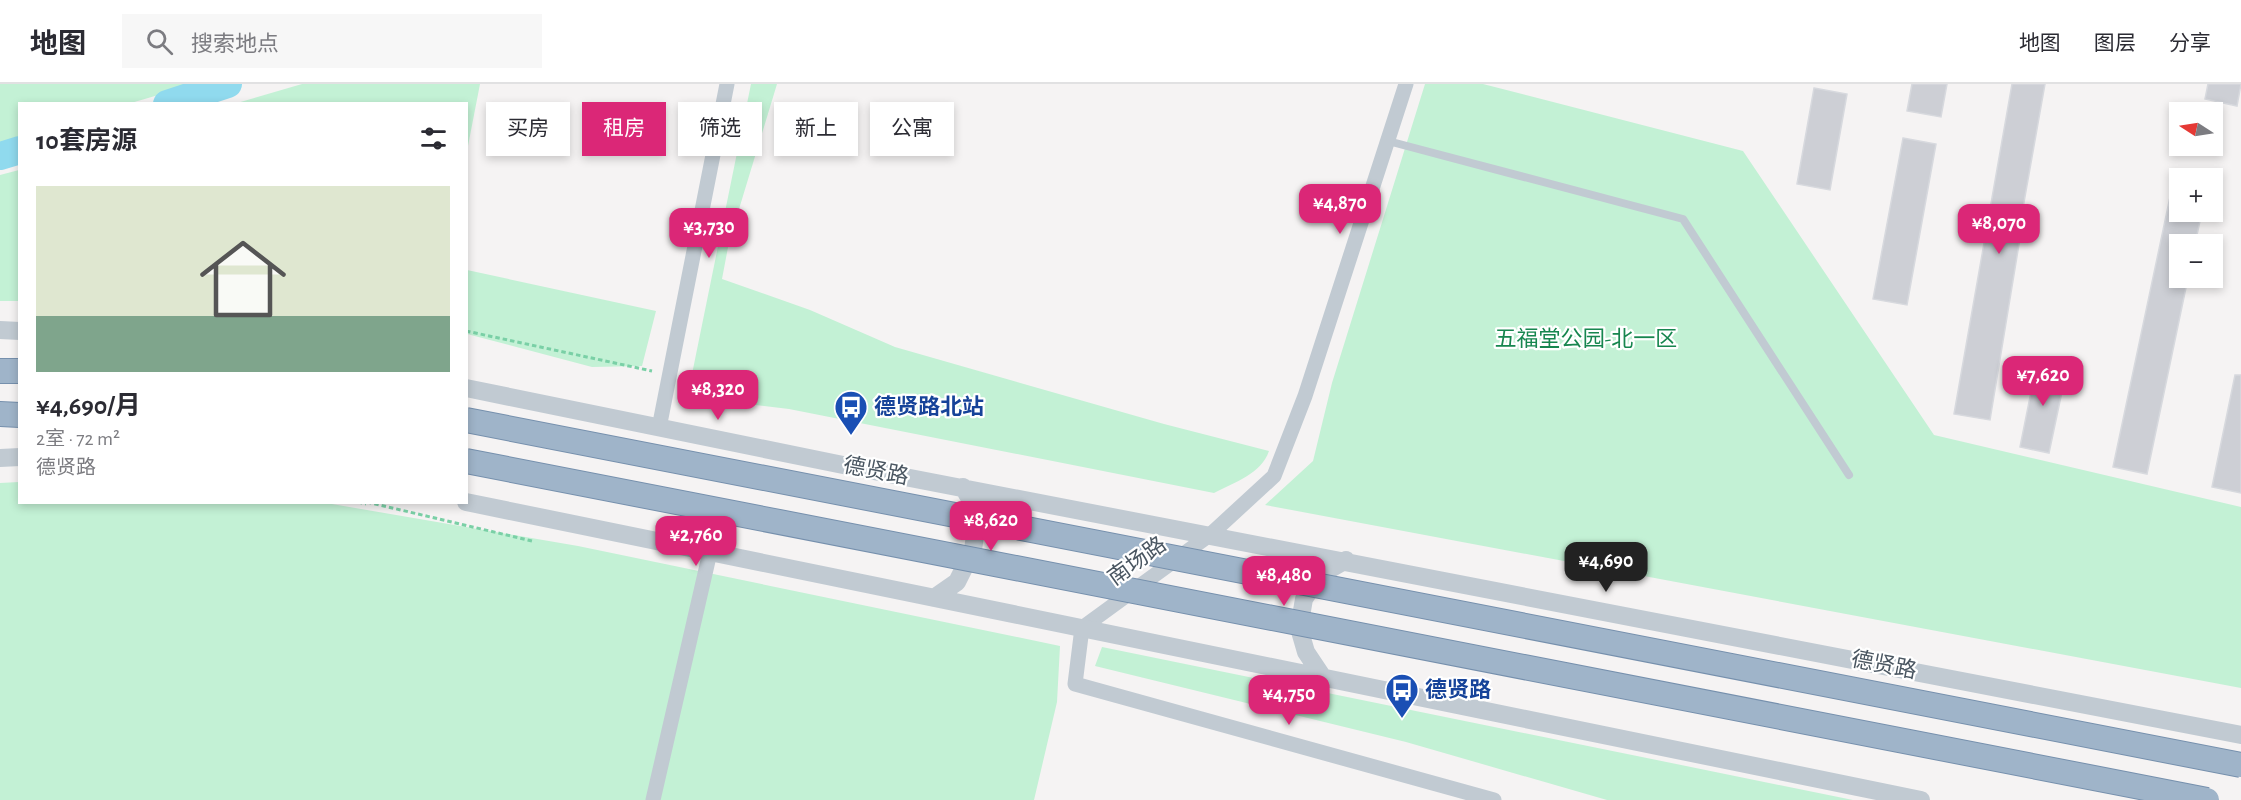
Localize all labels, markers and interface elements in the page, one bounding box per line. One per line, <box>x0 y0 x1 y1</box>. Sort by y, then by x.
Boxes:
search box <box>122 14 542 68</box>
icon: search <box>143 25 176 58</box>
text: 地图 <box>30 31 86 59</box>
text: 搜索地点 <box>191 33 279 55</box>
text: 地图 <box>2019 33 2061 54</box>
text: 图层 <box>2094 33 2136 54</box>
text: 分享 <box>2169 33 2211 54</box>
chip: 买房 <box>486 102 570 156</box>
chip: 租房 <box>582 102 666 156</box>
chip: 筛选 <box>678 102 762 156</box>
chip: 新上 <box>774 102 858 156</box>
chip: 公寓 <box>870 102 954 156</box>
north arrow <box>2169 102 2223 156</box>
map controls <box>2169 102 2223 288</box>
icon: filters <box>417 122 450 155</box>
text: 10套房源 <box>36 128 137 154</box>
button: + <box>2169 168 2223 222</box>
pin: ¥4,870 <box>1291 184 1389 235</box>
text: ¥4,870 <box>1313 193 1367 213</box>
pin: ¥8,070 <box>1950 204 2048 255</box>
pin: ¥3,730 <box>660 208 758 259</box>
text: ¥8,070 <box>1972 213 2026 233</box>
text: ¥3,730 <box>683 217 735 237</box>
icon: home <box>189 225 297 333</box>
button: − <box>2169 234 2223 288</box>
park label: 五福堂公园-北一区 <box>1495 327 1677 350</box>
pin: ¥7,620 <box>1994 356 2092 407</box>
text: ¥7,620 <box>2016 365 2070 385</box>
pin: ¥8,320 <box>669 370 767 421</box>
text: ¥8,320 <box>691 379 745 399</box>
bus stop icon: 德贤路北站 <box>833 389 869 436</box>
text: ¥4,690/月 <box>36 393 141 419</box>
place label: 德贤路北站 <box>874 395 984 418</box>
text: 2室 · 72 m² <box>36 429 120 449</box>
street label: 德贤路 <box>841 453 911 488</box>
text: 德贤路 <box>36 458 96 478</box>
pin: ¥8,620 <box>942 501 1040 552</box>
text: ¥8,620 <box>964 510 1018 530</box>
pin: ¥2,760 <box>647 516 745 567</box>
text: ¥2,760 <box>669 525 723 545</box>
street label: 南场路 <box>1103 532 1170 589</box>
pin: ¥4,690 <box>1557 542 1655 593</box>
text: ¥4,690 <box>1579 551 1633 571</box>
pin: ¥8,480 <box>1235 556 1333 607</box>
text: ¥8,480 <box>1256 565 1312 585</box>
street label: 德贤路 <box>1849 647 1919 682</box>
bus stop icon: 德贤路 <box>1384 672 1420 719</box>
pin: ¥4,750 <box>1240 675 1338 726</box>
place label: 德贤路 <box>1425 678 1491 701</box>
text: ¥4,750 <box>1263 684 1315 704</box>

